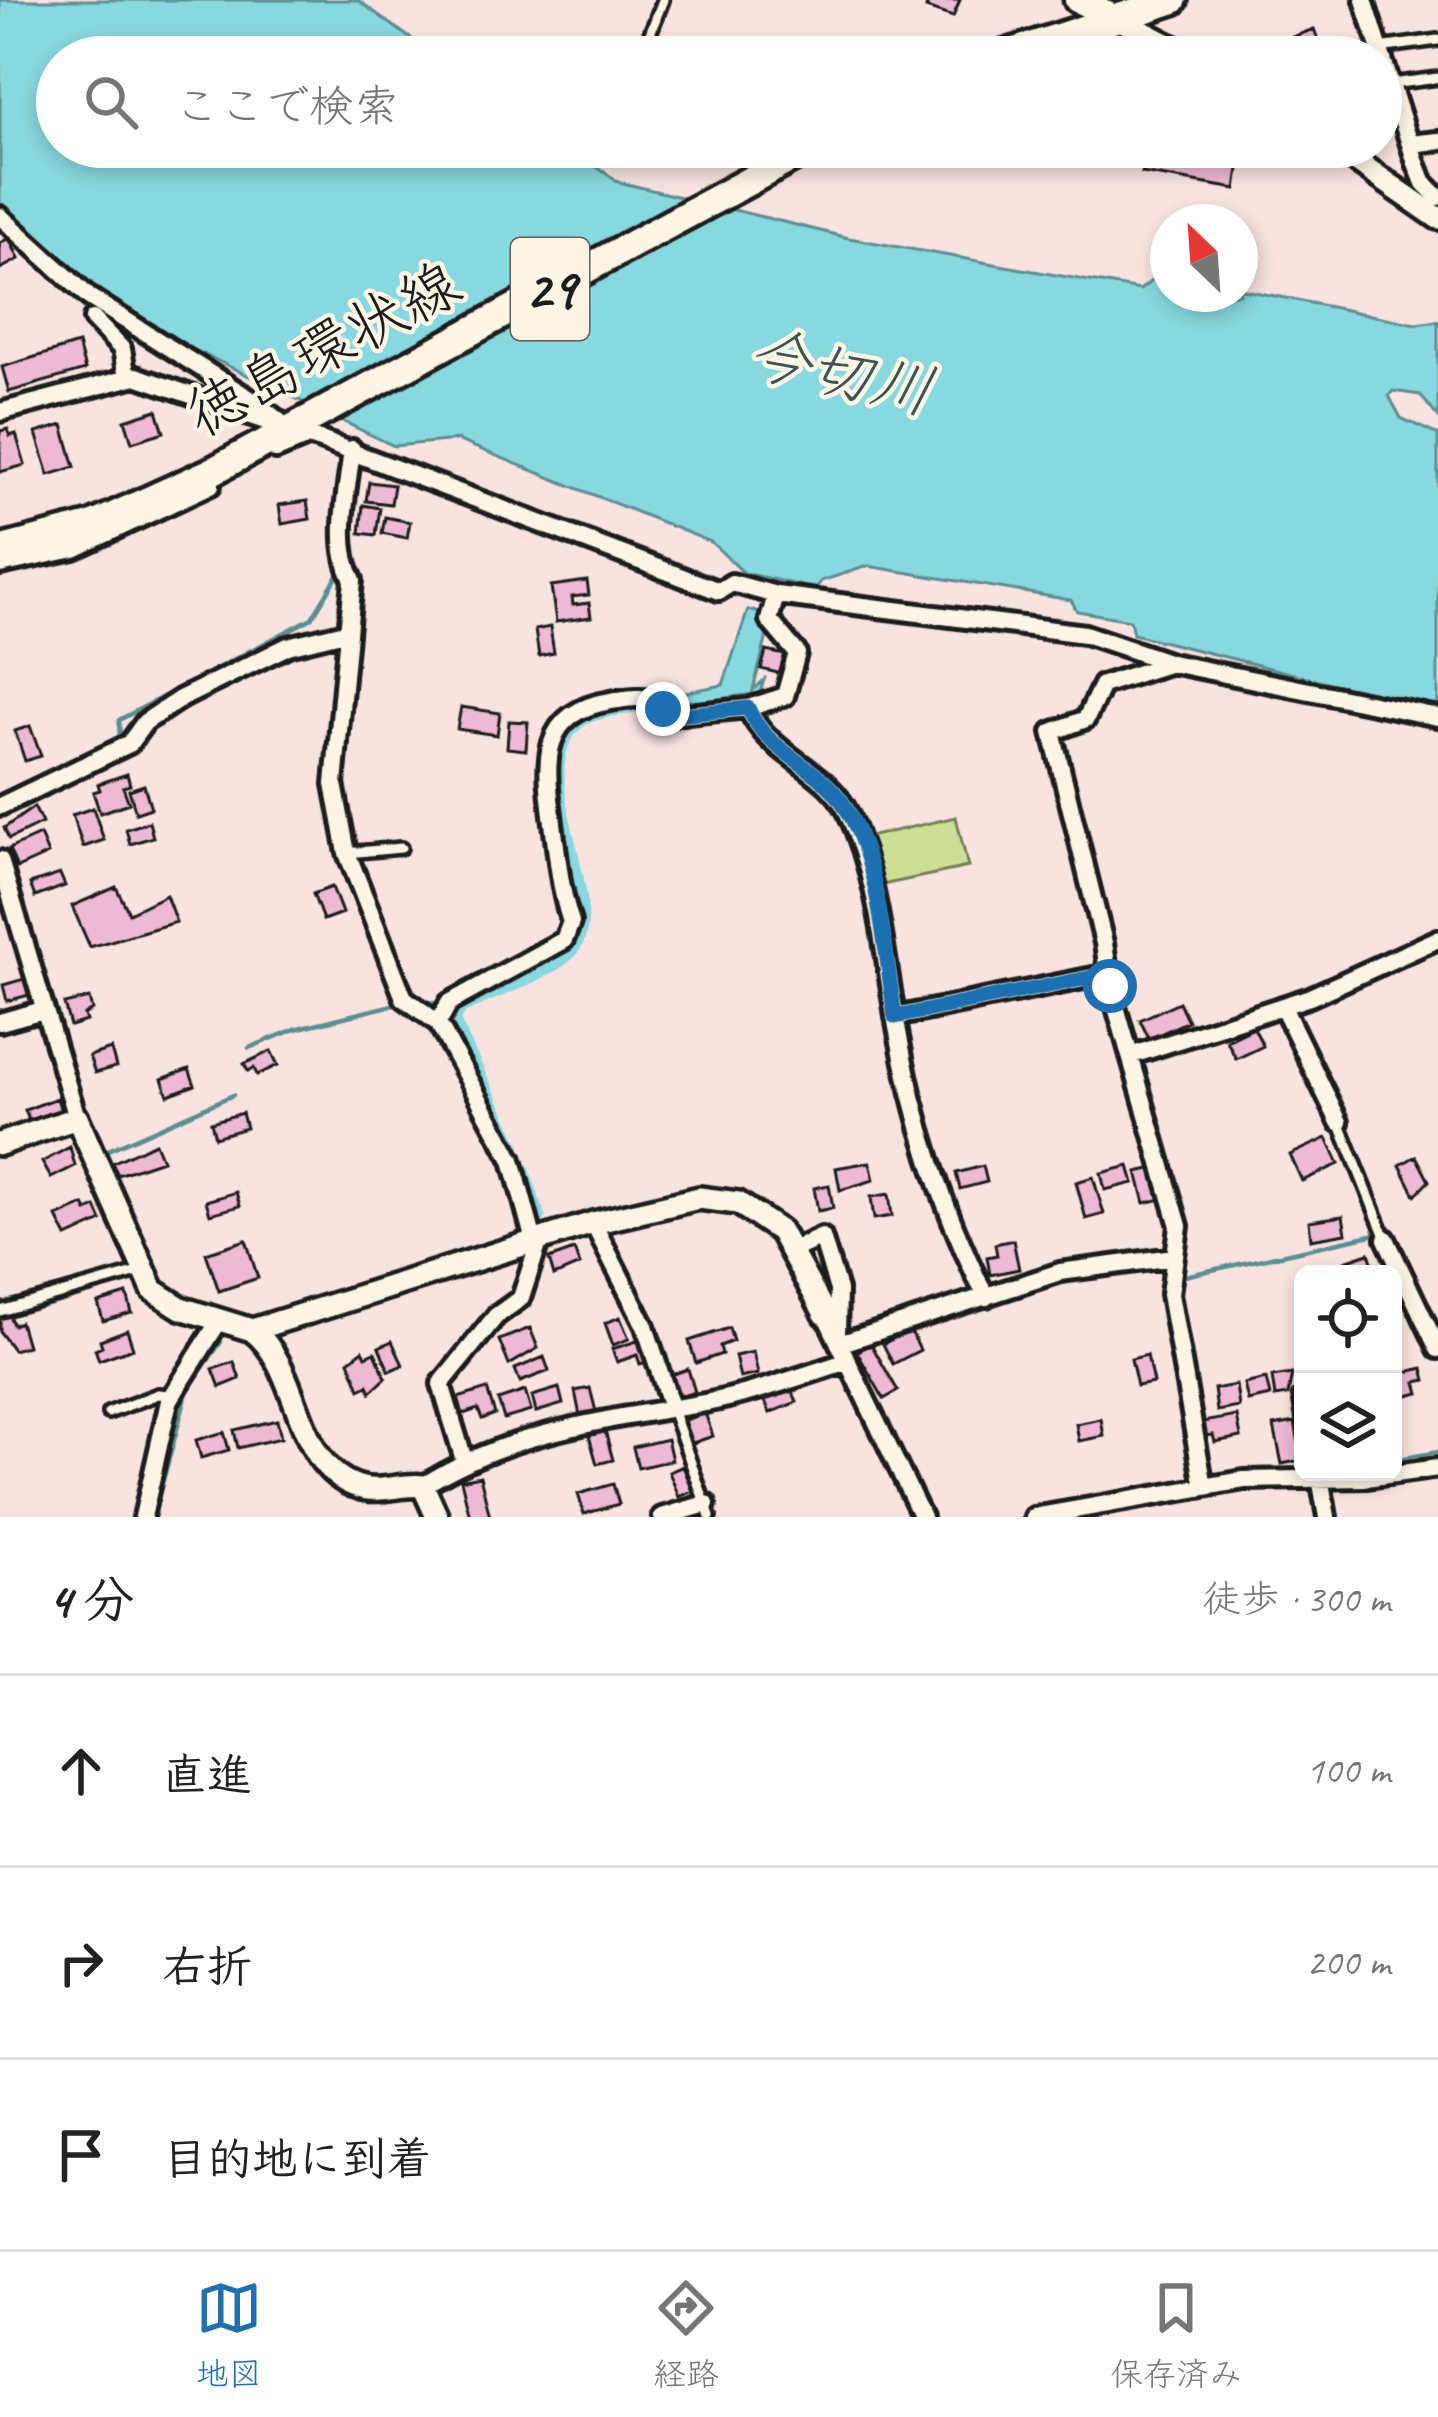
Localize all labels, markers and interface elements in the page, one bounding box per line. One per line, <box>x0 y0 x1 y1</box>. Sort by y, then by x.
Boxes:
search box <box>36 36 1402 168</box>
icon: search <box>78 69 144 135</box>
text: ここで検索 <box>174 78 399 135</box>
north arrow <box>1150 204 1258 312</box>
road number: 29 <box>511 238 589 340</box>
street label: 徳島環状線 <box>173 245 473 453</box>
water label: 今切川 <box>740 313 942 433</box>
route end <box>636 682 690 736</box>
route start <box>1083 959 1137 1013</box>
map controls <box>1294 1265 1402 1481</box>
button: locate <box>1294 1265 1402 1373</box>
button: layers <box>1294 1373 1402 1481</box>
text: 4 分 <box>48 1568 134 1632</box>
text: 徒歩 · 300 m <box>1202 1575 1390 1624</box>
icon: ahead <box>48 1738 114 1804</box>
text: 100 m <box>1306 1746 1390 1795</box>
text: 直進 <box>162 1747 252 1804</box>
icon: right <box>48 1930 114 1996</box>
text: 200 m <box>1306 1938 1390 1987</box>
text: 右折 <box>162 1939 252 1996</box>
icon: arrive <box>48 2122 114 2188</box>
text: 目的地に到着 <box>162 2131 432 2188</box>
tab: 地図 <box>196 2275 262 2395</box>
tab: 経路 <box>653 2275 719 2395</box>
tab: 保存済み <box>1110 2275 1242 2395</box>

